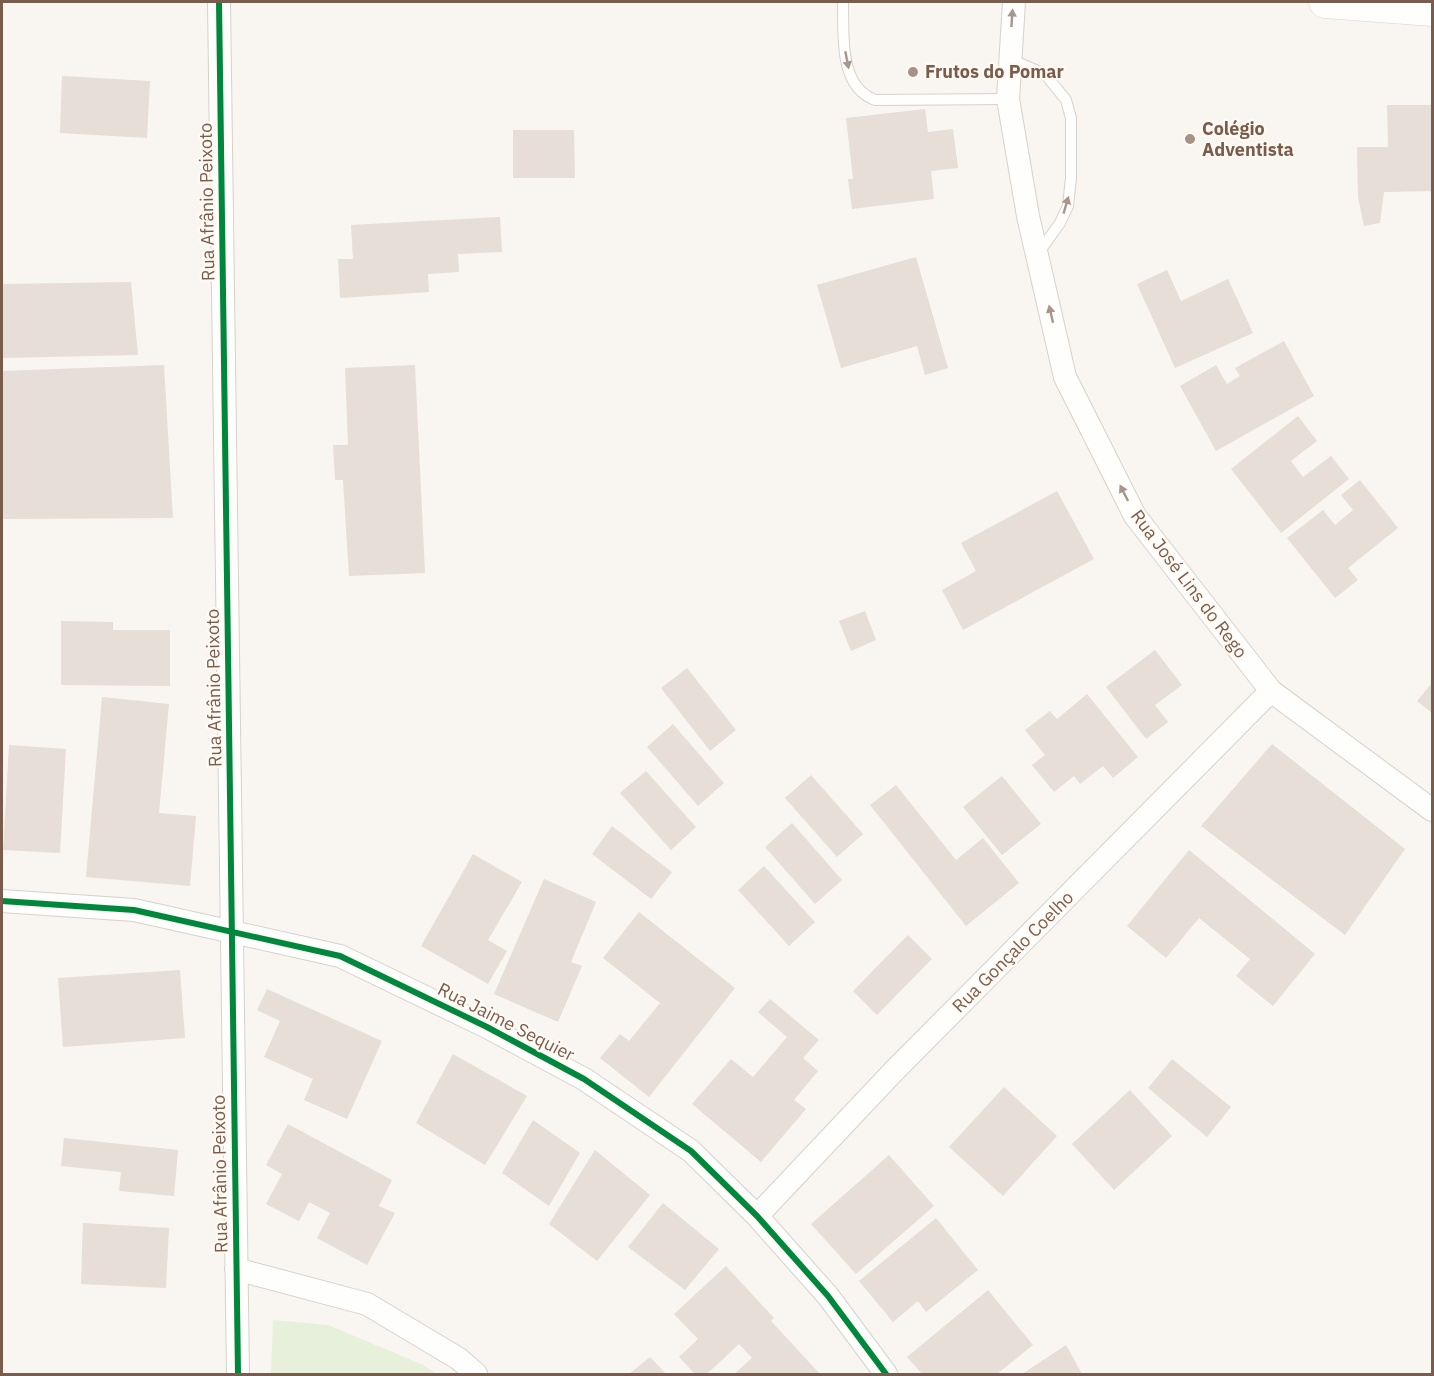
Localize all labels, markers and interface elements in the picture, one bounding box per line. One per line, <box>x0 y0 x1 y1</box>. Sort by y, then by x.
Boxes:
one-way arrow <box>1008 8 1017 27</box>
one-way arrow <box>843 50 852 69</box>
place label: Frutos do Pomar <box>925 60 1064 83</box>
marker: Frutos do Pomar <box>906 65 920 79</box>
place label: Colégio Adventista <box>1202 117 1294 161</box>
street label: Rua Afrânio Peixoto <box>194 123 219 281</box>
marker: Colégio Adventista <box>1183 132 1197 146</box>
one-way arrow <box>1062 196 1071 214</box>
one-way arrow <box>1045 304 1055 323</box>
one-way arrow <box>1119 484 1129 501</box>
street label: Rua José Lins do Rego <box>1126 505 1253 662</box>
street label: Rua Afrânio Peixoto <box>201 609 226 767</box>
street label: Rua Gonçalo Coelho <box>947 886 1078 1017</box>
street label: Rua Jaime Sequier <box>434 977 579 1066</box>
street label: Rua Afrânio Peixoto <box>207 1095 232 1253</box>

